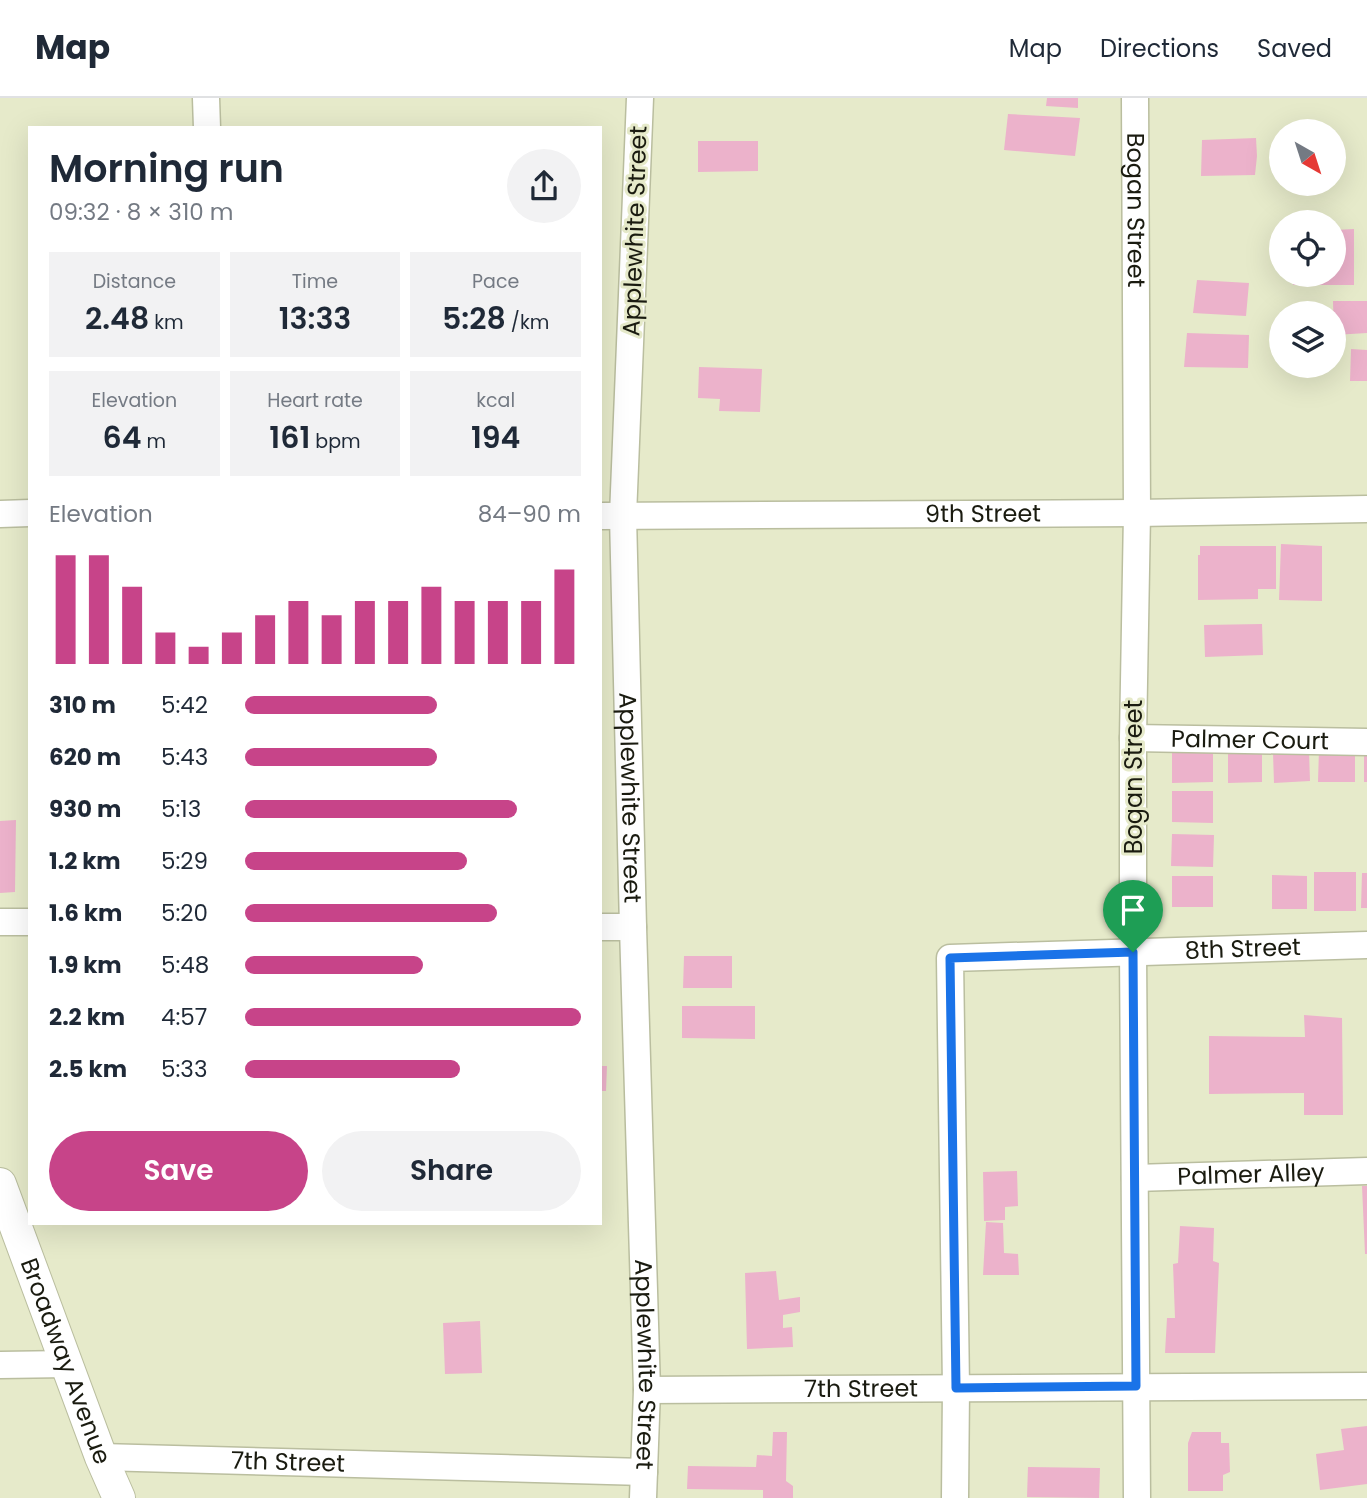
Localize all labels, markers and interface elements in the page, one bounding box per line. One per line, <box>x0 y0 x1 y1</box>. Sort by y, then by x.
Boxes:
text: Map <box>35 24 110 71</box>
text: Map <box>1009 32 1062 65</box>
text: Directions <box>1100 32 1219 65</box>
text: Saved <box>1257 32 1332 65</box>
north arrow <box>1269 119 1346 196</box>
map controls <box>1269 119 1346 378</box>
street label: Applewhite Street <box>614 125 655 337</box>
street label: Bogan Street <box>1119 133 1153 287</box>
text: Morning run <box>49 142 284 195</box>
button: share <box>507 149 581 223</box>
text: 09:32 · 8 × 310 m <box>49 196 234 228</box>
button: locate <box>1269 210 1346 287</box>
text: Distance <box>93 268 176 295</box>
text: Time <box>292 268 338 295</box>
text: Pace <box>472 268 519 295</box>
text: 2.48 <box>85 297 149 340</box>
text: 13:33 <box>279 297 351 340</box>
text: 5:28 <box>442 297 506 340</box>
button: layers <box>1269 301 1346 378</box>
text: km <box>149 309 184 336</box>
text: /km <box>506 309 549 336</box>
text: Elevation <box>92 387 177 414</box>
text: Heart rate <box>267 387 363 414</box>
text: kcal <box>476 387 515 414</box>
text: 64 <box>102 416 142 459</box>
text: 161 <box>269 416 310 459</box>
text: 194 <box>471 416 520 459</box>
text: m <box>142 428 166 455</box>
text: bpm <box>310 428 361 455</box>
street label: 9th Street <box>925 497 1041 530</box>
text: Elevation <box>49 498 153 530</box>
text: 84–90 m <box>478 498 581 530</box>
text: 310 m <box>49 689 116 721</box>
text: 5:42 <box>161 689 208 721</box>
street label: Applewhite Street <box>611 692 649 903</box>
street label: Bogan Street <box>1117 700 1150 854</box>
street label: Palmer Court <box>1171 722 1329 757</box>
text: 620 m <box>49 741 121 773</box>
text: 5:43 <box>161 741 208 773</box>
text: 930 m <box>49 793 121 825</box>
text: 5:13 <box>161 793 201 825</box>
text: 1.2 km <box>49 845 121 877</box>
text: 5:29 <box>161 845 208 877</box>
pin <box>1103 880 1163 952</box>
icon: arrive <box>1114 891 1152 929</box>
text: 1.6 km <box>49 897 122 929</box>
text: 5:20 <box>161 897 208 929</box>
street label: 8th Street <box>1184 930 1301 967</box>
text: 1.9 km <box>49 949 122 981</box>
text: 5:48 <box>161 949 209 981</box>
text: 2.2 km <box>49 1001 125 1033</box>
text: 4:57 <box>161 1001 207 1033</box>
text: 2.5 km <box>49 1053 127 1085</box>
text: 5:33 <box>161 1053 207 1085</box>
button: Save <box>49 1131 308 1211</box>
button: Share <box>322 1131 581 1211</box>
street label: Palmer Alley <box>1177 1155 1326 1193</box>
street label: Broadway Avenue <box>13 1253 119 1469</box>
street label: Applewhite Street <box>627 1258 664 1470</box>
street label: 7th Street <box>804 1371 918 1405</box>
street label: 7th Street <box>231 1444 345 1480</box>

